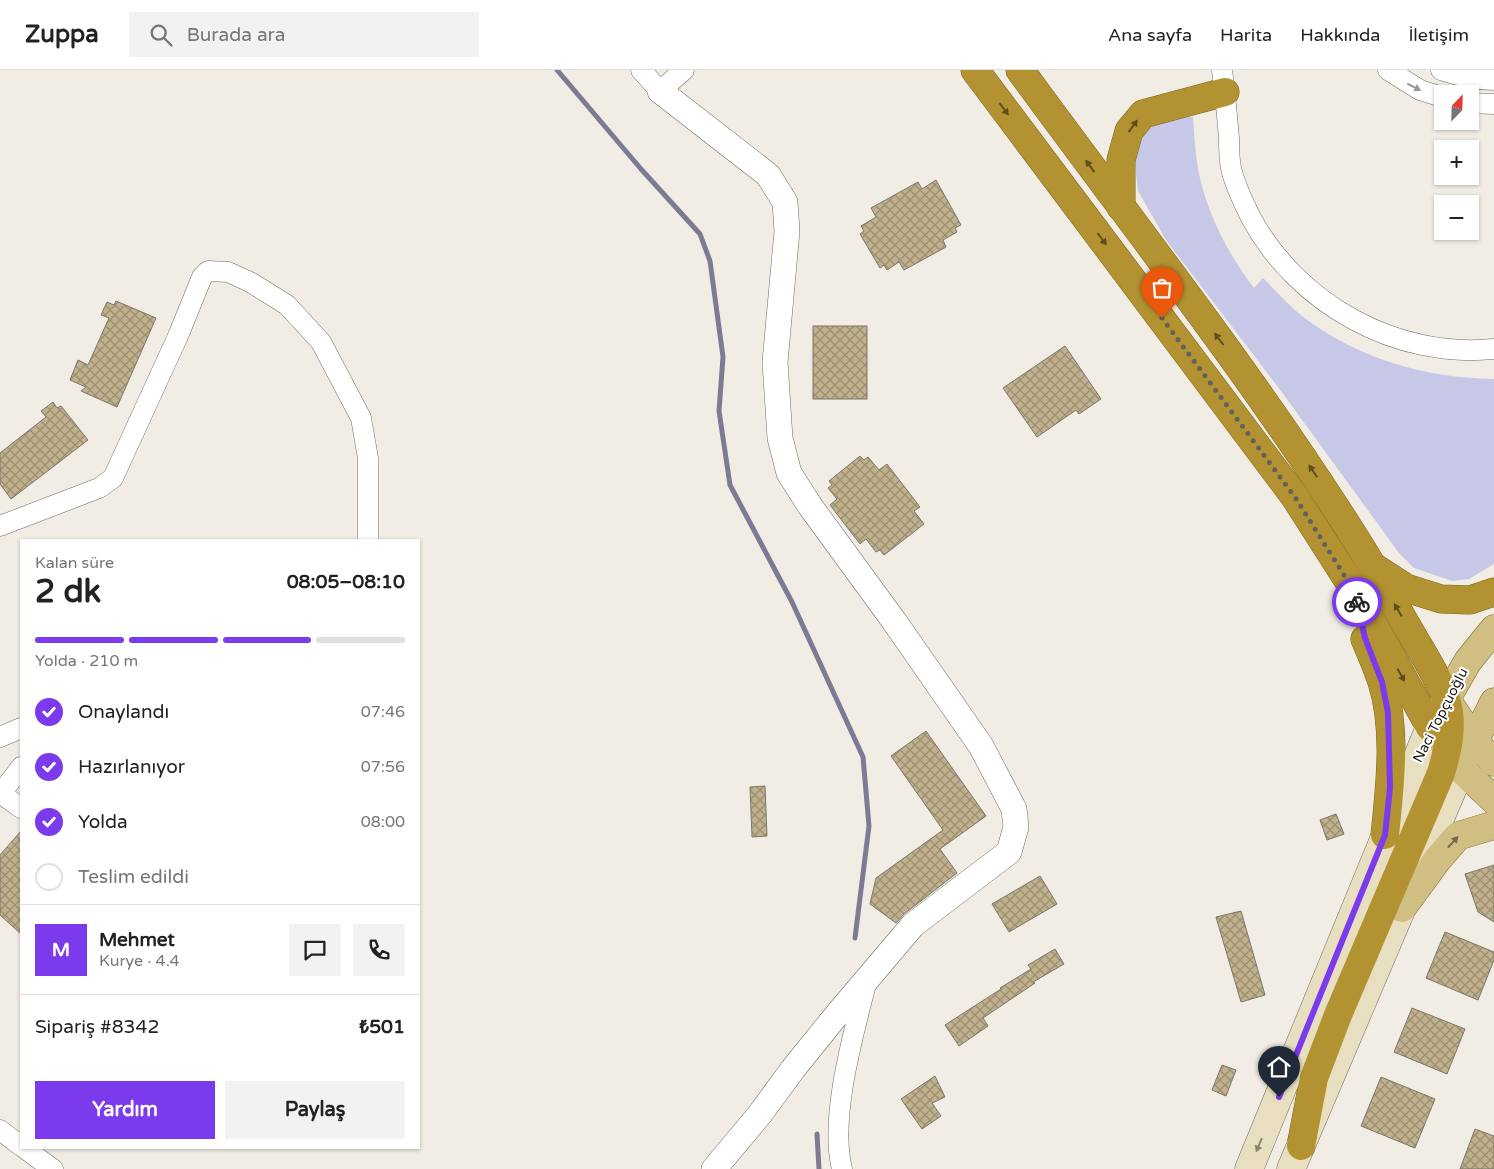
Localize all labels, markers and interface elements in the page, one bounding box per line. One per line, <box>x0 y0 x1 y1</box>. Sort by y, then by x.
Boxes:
search box <box>129 12 479 57</box>
text: Zuppa <box>25 20 99 49</box>
icon: search <box>147 21 175 49</box>
text: Burada ara <box>187 24 286 46</box>
text: Ana sayfa <box>1108 24 1192 46</box>
text: Harita <box>1220 24 1272 46</box>
text: Hakkında <box>1300 24 1380 46</box>
text: İletişim <box>1408 24 1469 46</box>
one-way arrow <box>1407 82 1421 91</box>
north arrow <box>1434 85 1479 130</box>
map controls <box>1434 85 1479 240</box>
one-way arrow <box>999 102 1009 116</box>
one-way arrow <box>1128 120 1139 133</box>
button: + <box>1434 140 1479 185</box>
one-way arrow <box>1085 159 1095 173</box>
button: − <box>1434 195 1479 240</box>
one-way arrow <box>1097 232 1107 246</box>
pin <box>1141 267 1183 318</box>
icon: bag <box>1148 274 1176 302</box>
one-way arrow <box>1213 333 1224 346</box>
one-way arrow <box>1308 465 1317 478</box>
text: Kalan süre <box>35 553 114 573</box>
text: 08:05–08:10 <box>287 571 405 593</box>
text: 2 dk <box>35 573 101 611</box>
courier <box>1332 577 1382 627</box>
icon: bike <box>1343 588 1371 616</box>
one-way arrow <box>1393 603 1402 616</box>
text: Yolda · 210 m <box>35 651 138 671</box>
street label: Naci Topçuoğlu <box>1409 665 1472 765</box>
one-way arrow <box>1397 669 1406 682</box>
icon: check <box>35 698 63 726</box>
text: Onaylandı <box>78 701 169 723</box>
text: 07:46 <box>361 702 405 722</box>
icon: check <box>35 753 63 781</box>
text: Hazırlanıyor <box>78 756 185 778</box>
text: 07:56 <box>361 757 405 777</box>
icon: check <box>35 808 63 836</box>
text: Yolda <box>78 811 128 833</box>
text: 08:00 <box>361 812 405 832</box>
one-way arrow <box>1447 836 1459 848</box>
text: Teslim edildi <box>78 866 189 888</box>
button: chat <box>289 924 341 976</box>
button: phone <box>353 924 405 976</box>
text: Mehmet <box>99 929 175 951</box>
text: M <box>52 939 70 961</box>
text: Kurye · 4.4 <box>99 951 180 971</box>
text: Sipariş #8342 <box>35 1016 159 1038</box>
text: ₺501 <box>359 1016 405 1038</box>
pin <box>1258 1046 1300 1097</box>
icon: home <box>1265 1053 1293 1081</box>
button: Yardım <box>35 1081 215 1139</box>
button: Paylaş <box>225 1081 405 1139</box>
one-way arrow <box>1255 1138 1263 1152</box>

